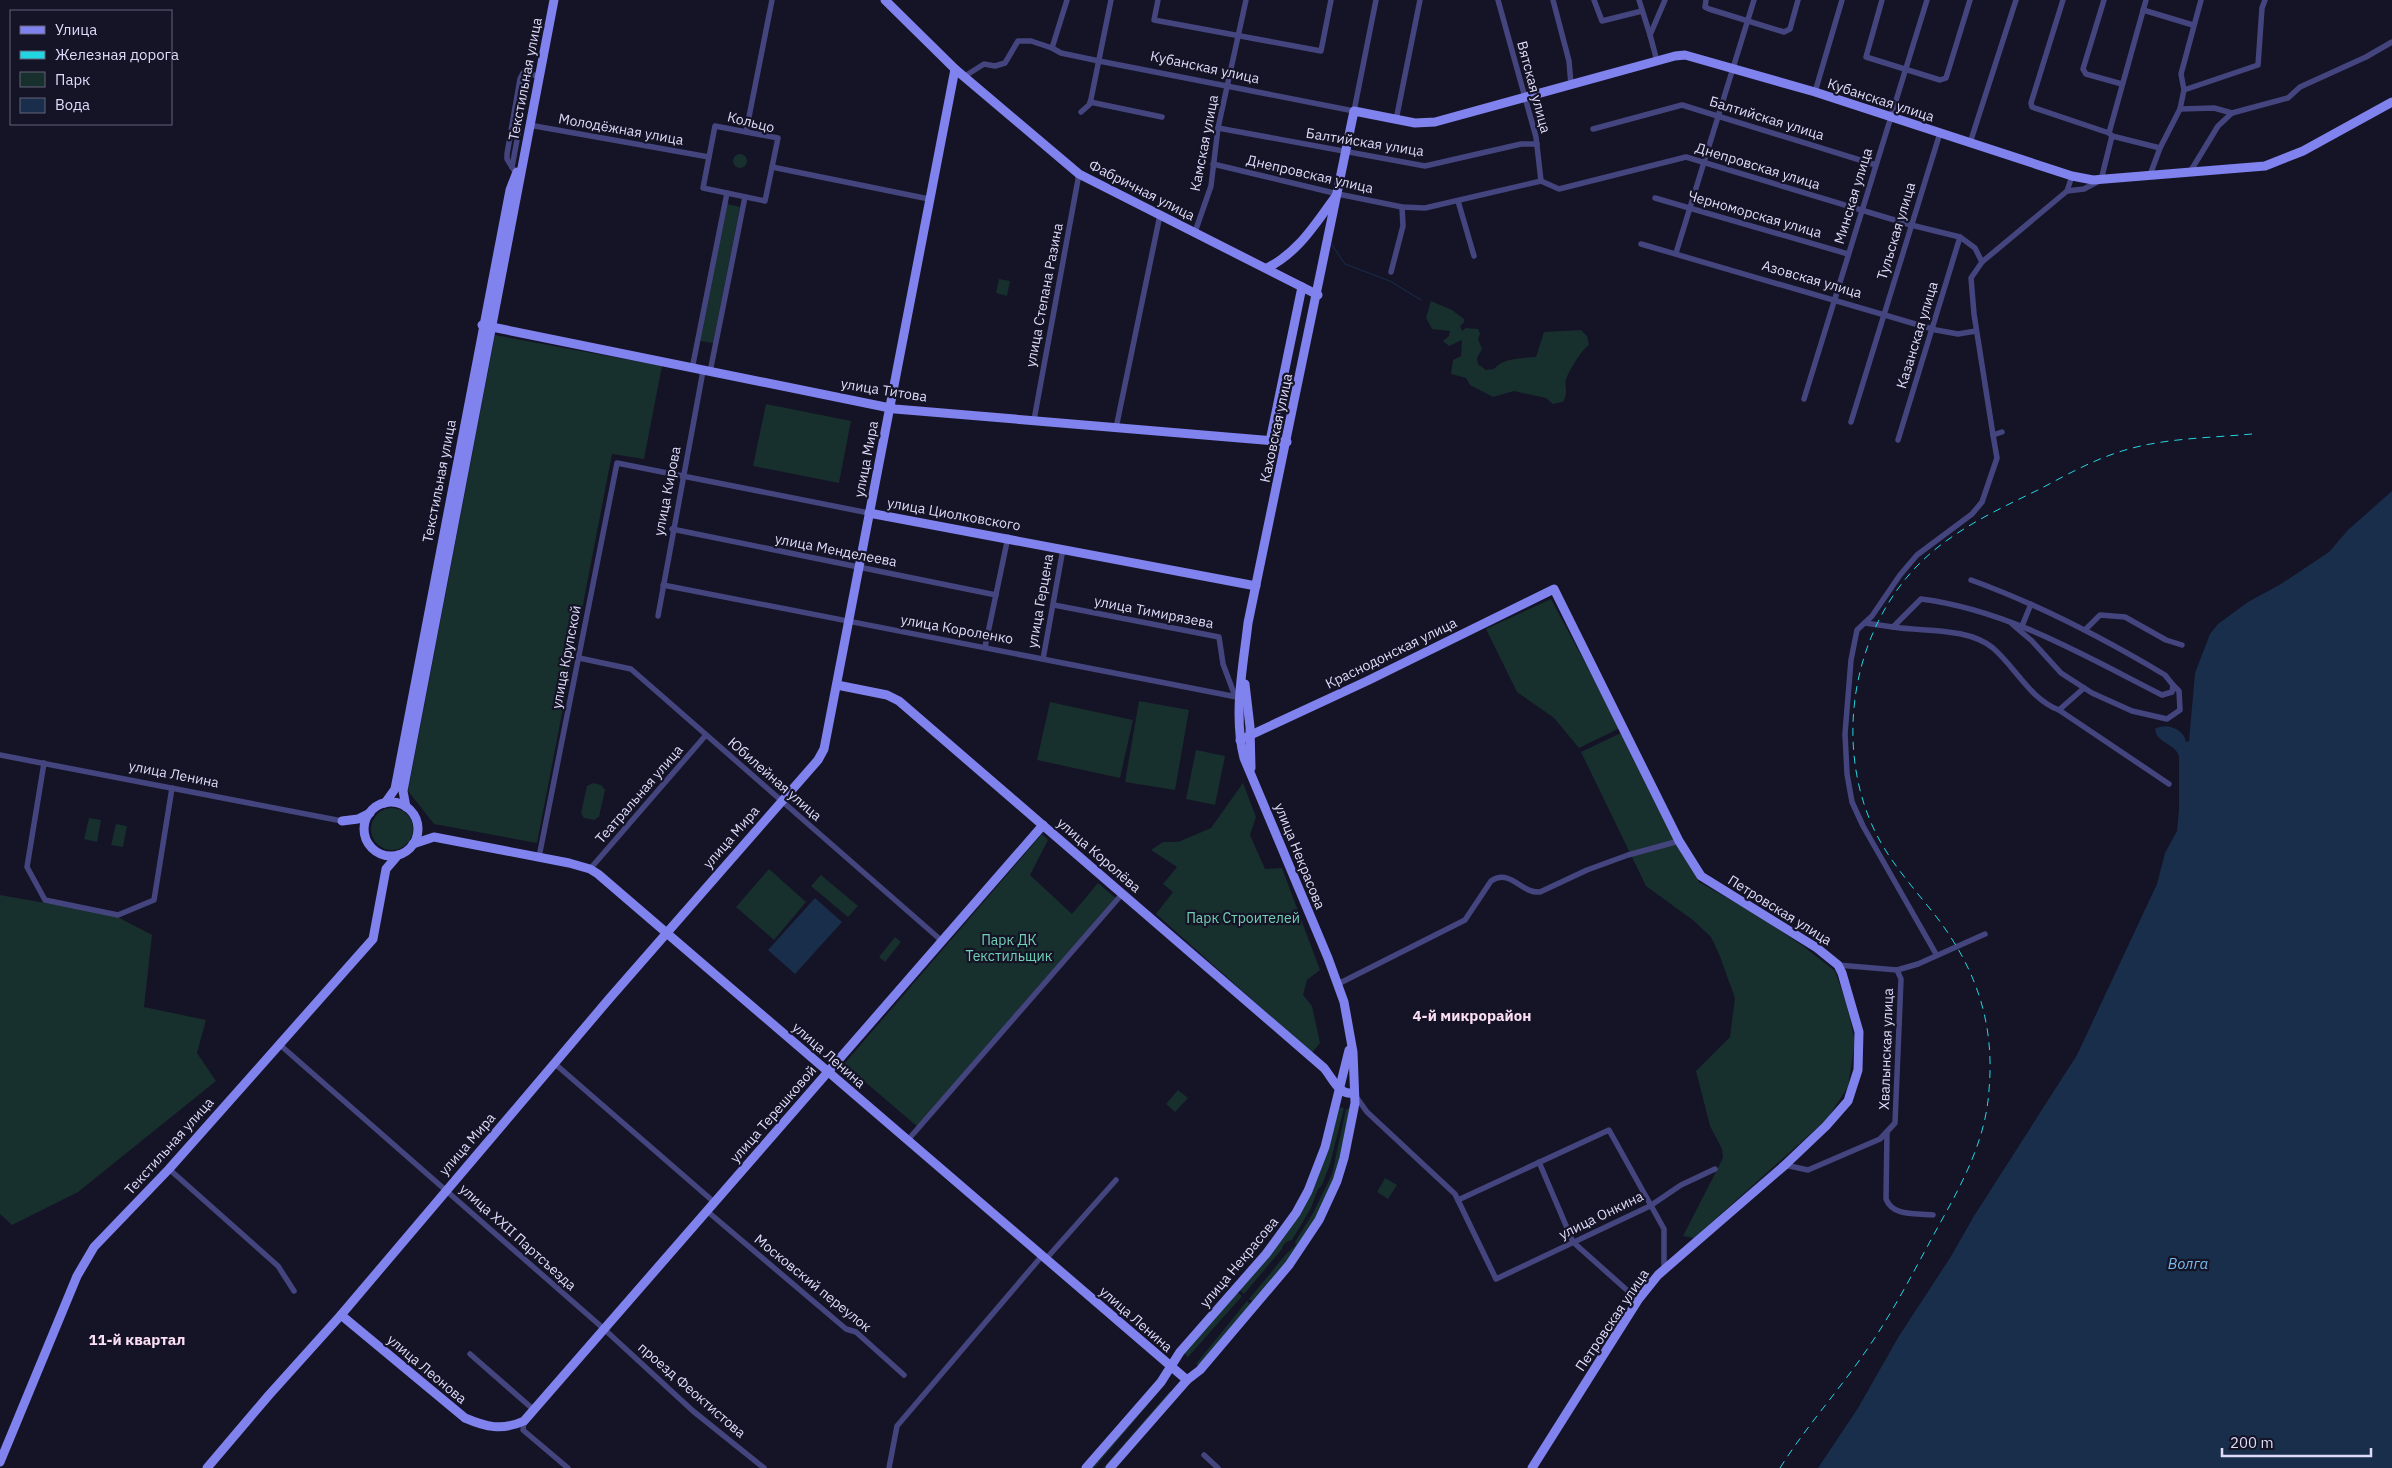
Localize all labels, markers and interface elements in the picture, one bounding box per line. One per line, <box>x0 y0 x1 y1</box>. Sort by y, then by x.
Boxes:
legend <box>10 10 172 125</box>
street label: Текстильная улица <box>504 16 546 142</box>
text: Улица <box>55 20 97 39</box>
street label: Вятская улица <box>1513 39 1555 136</box>
text: Железная дорога <box>55 45 179 64</box>
street label: Кубанская улица <box>1149 47 1262 87</box>
text: Парк <box>55 70 90 89</box>
street label: Кубанская улица <box>1825 74 1937 126</box>
street label: Балтийская улица <box>1707 92 1827 144</box>
street label: Камская улица <box>1186 93 1222 193</box>
text: Вода <box>55 95 90 114</box>
street label: Кольцо <box>725 107 777 137</box>
street label: Молодёжная улица <box>557 109 685 149</box>
street label: Балтийская улица <box>1305 124 1426 160</box>
street label: Днепровская улица <box>1693 138 1823 194</box>
street label: Минская улица <box>1830 145 1876 246</box>
street label: Днепровская улица <box>1245 151 1376 197</box>
street label: Фабричная улица <box>1086 156 1198 225</box>
street label: Тульская улица <box>1873 180 1920 282</box>
street label: Черноморская улица <box>1686 186 1824 242</box>
street label: улица Степана Разина <box>1021 221 1067 368</box>
street label: Азовская улица <box>1760 256 1865 302</box>
street label: Казанская улица <box>1892 279 1942 391</box>
street label: Каховская улица <box>1256 371 1296 484</box>
street label: улица Титова <box>840 374 929 406</box>
street label: Текстильная улица <box>418 418 460 544</box>
street label: улица Мира <box>850 419 882 499</box>
street label: улица Кирова <box>650 444 685 537</box>
street label: улица Циолковского <box>886 493 1022 535</box>
street label: улица Менделеева <box>773 529 899 571</box>
street label: улица Герцена <box>1023 552 1057 649</box>
street label: улица Тимирязева <box>1093 592 1216 632</box>
street label: улица Крупской <box>547 604 585 710</box>
street label: улица Короленко <box>899 610 1015 648</box>
street label: Краснодонская улица <box>1322 613 1460 693</box>
street label: Юбилейная улица <box>724 733 826 825</box>
street label: Театральная улица <box>591 741 687 847</box>
street label: улица Ленина <box>127 756 221 792</box>
street label: улица Некрасова <box>1270 800 1330 912</box>
street label: улица Мира <box>699 802 763 872</box>
street label: улица Королёва <box>1053 814 1145 897</box>
street label: Петровская улица <box>1725 871 1836 949</box>
park label: Парк Строителей <box>1186 909 1300 927</box>
park label: Парк ДК Текстильщик <box>966 931 1053 965</box>
street label: Хвалынская улица <box>1875 987 1897 1110</box>
district label: 4-й микрорайон <box>1413 1006 1531 1025</box>
street label: улица Ленина <box>789 1018 870 1092</box>
street label: улица Терешковой <box>726 1062 820 1166</box>
street label: Текстильная улица <box>121 1093 218 1198</box>
street label: улица Мира <box>435 1109 499 1179</box>
street label: улица XXII Партсъезда <box>456 1180 581 1295</box>
street label: улица Онкина <box>1556 1187 1647 1243</box>
street label: улица Некрасова <box>1196 1213 1283 1311</box>
street label: Московский переулок <box>751 1230 875 1336</box>
water label: Волга <box>2168 1254 2208 1273</box>
street label: Петровская улица <box>1571 1265 1653 1374</box>
street label: улица Ленина <box>1096 1282 1177 1356</box>
district label: 11-й квартал <box>89 1330 185 1349</box>
street label: улица Леонова <box>383 1330 471 1408</box>
street label: проезд Феоктистова <box>634 1338 750 1442</box>
scale bar <box>2222 1426 2371 1458</box>
text: 200 m <box>2230 1433 2274 1452</box>

